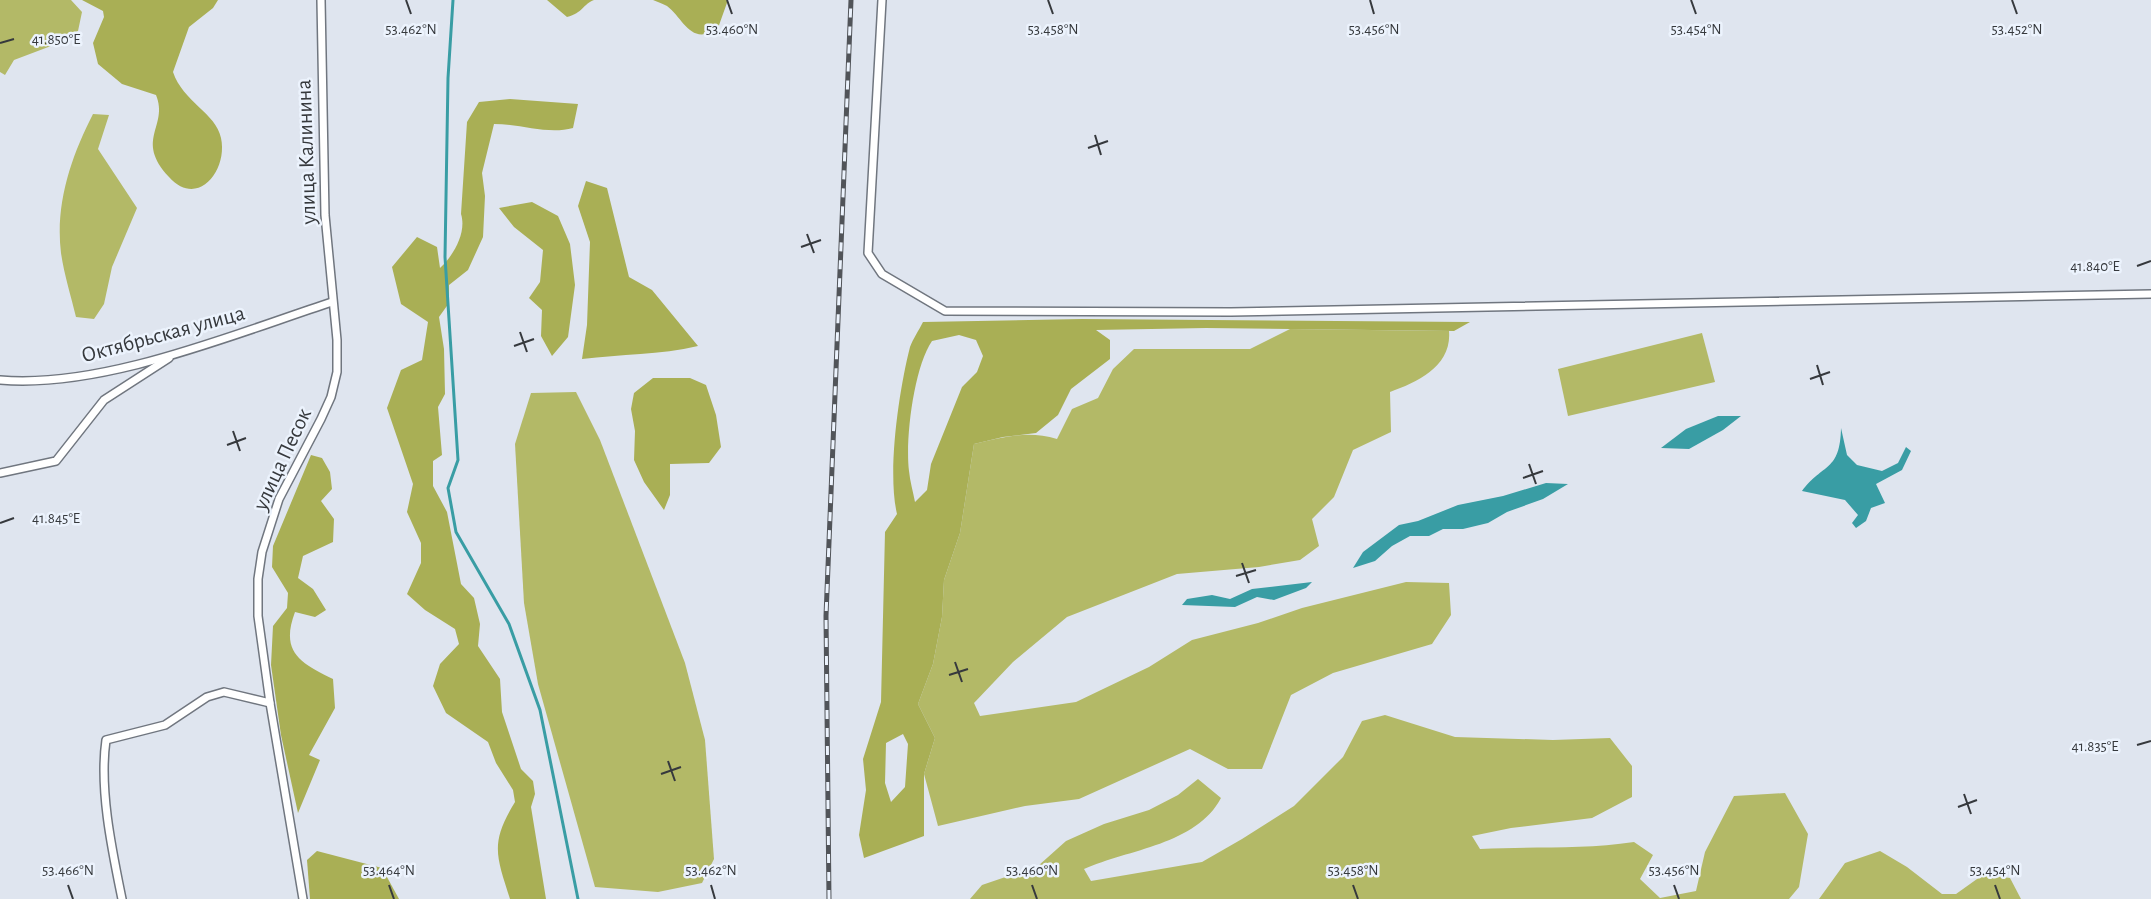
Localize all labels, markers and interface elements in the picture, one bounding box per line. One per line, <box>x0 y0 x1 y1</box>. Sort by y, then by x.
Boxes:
text: 53.462°N <box>385 22 437 37</box>
text: 53.460°N <box>706 22 758 37</box>
text: 53.458°N <box>1027 22 1079 37</box>
text: 53.456°N <box>1348 22 1400 37</box>
text: 53.454°N <box>1670 22 1722 37</box>
text: 53.452°N <box>1992 22 2042 37</box>
text: 41.850°E <box>32 32 80 47</box>
street label: улица Калинина <box>292 79 320 226</box>
text: 41.840°E <box>2070 259 2120 274</box>
street label: Октябрьская улица <box>79 302 247 366</box>
street label: улица Песок <box>248 405 315 514</box>
text: 41.845°E <box>32 511 80 526</box>
text: 41.835°E <box>2072 739 2119 754</box>
text: 53.466°N <box>42 863 94 878</box>
text: 53.464°N <box>363 863 415 878</box>
text: 53.462°N <box>685 863 737 878</box>
text: 53.460°N <box>1006 863 1058 878</box>
text: 53.458°N <box>1327 863 1379 878</box>
text: 53.456°N <box>1648 863 1700 878</box>
text: 53.454°N <box>1969 863 2021 878</box>

